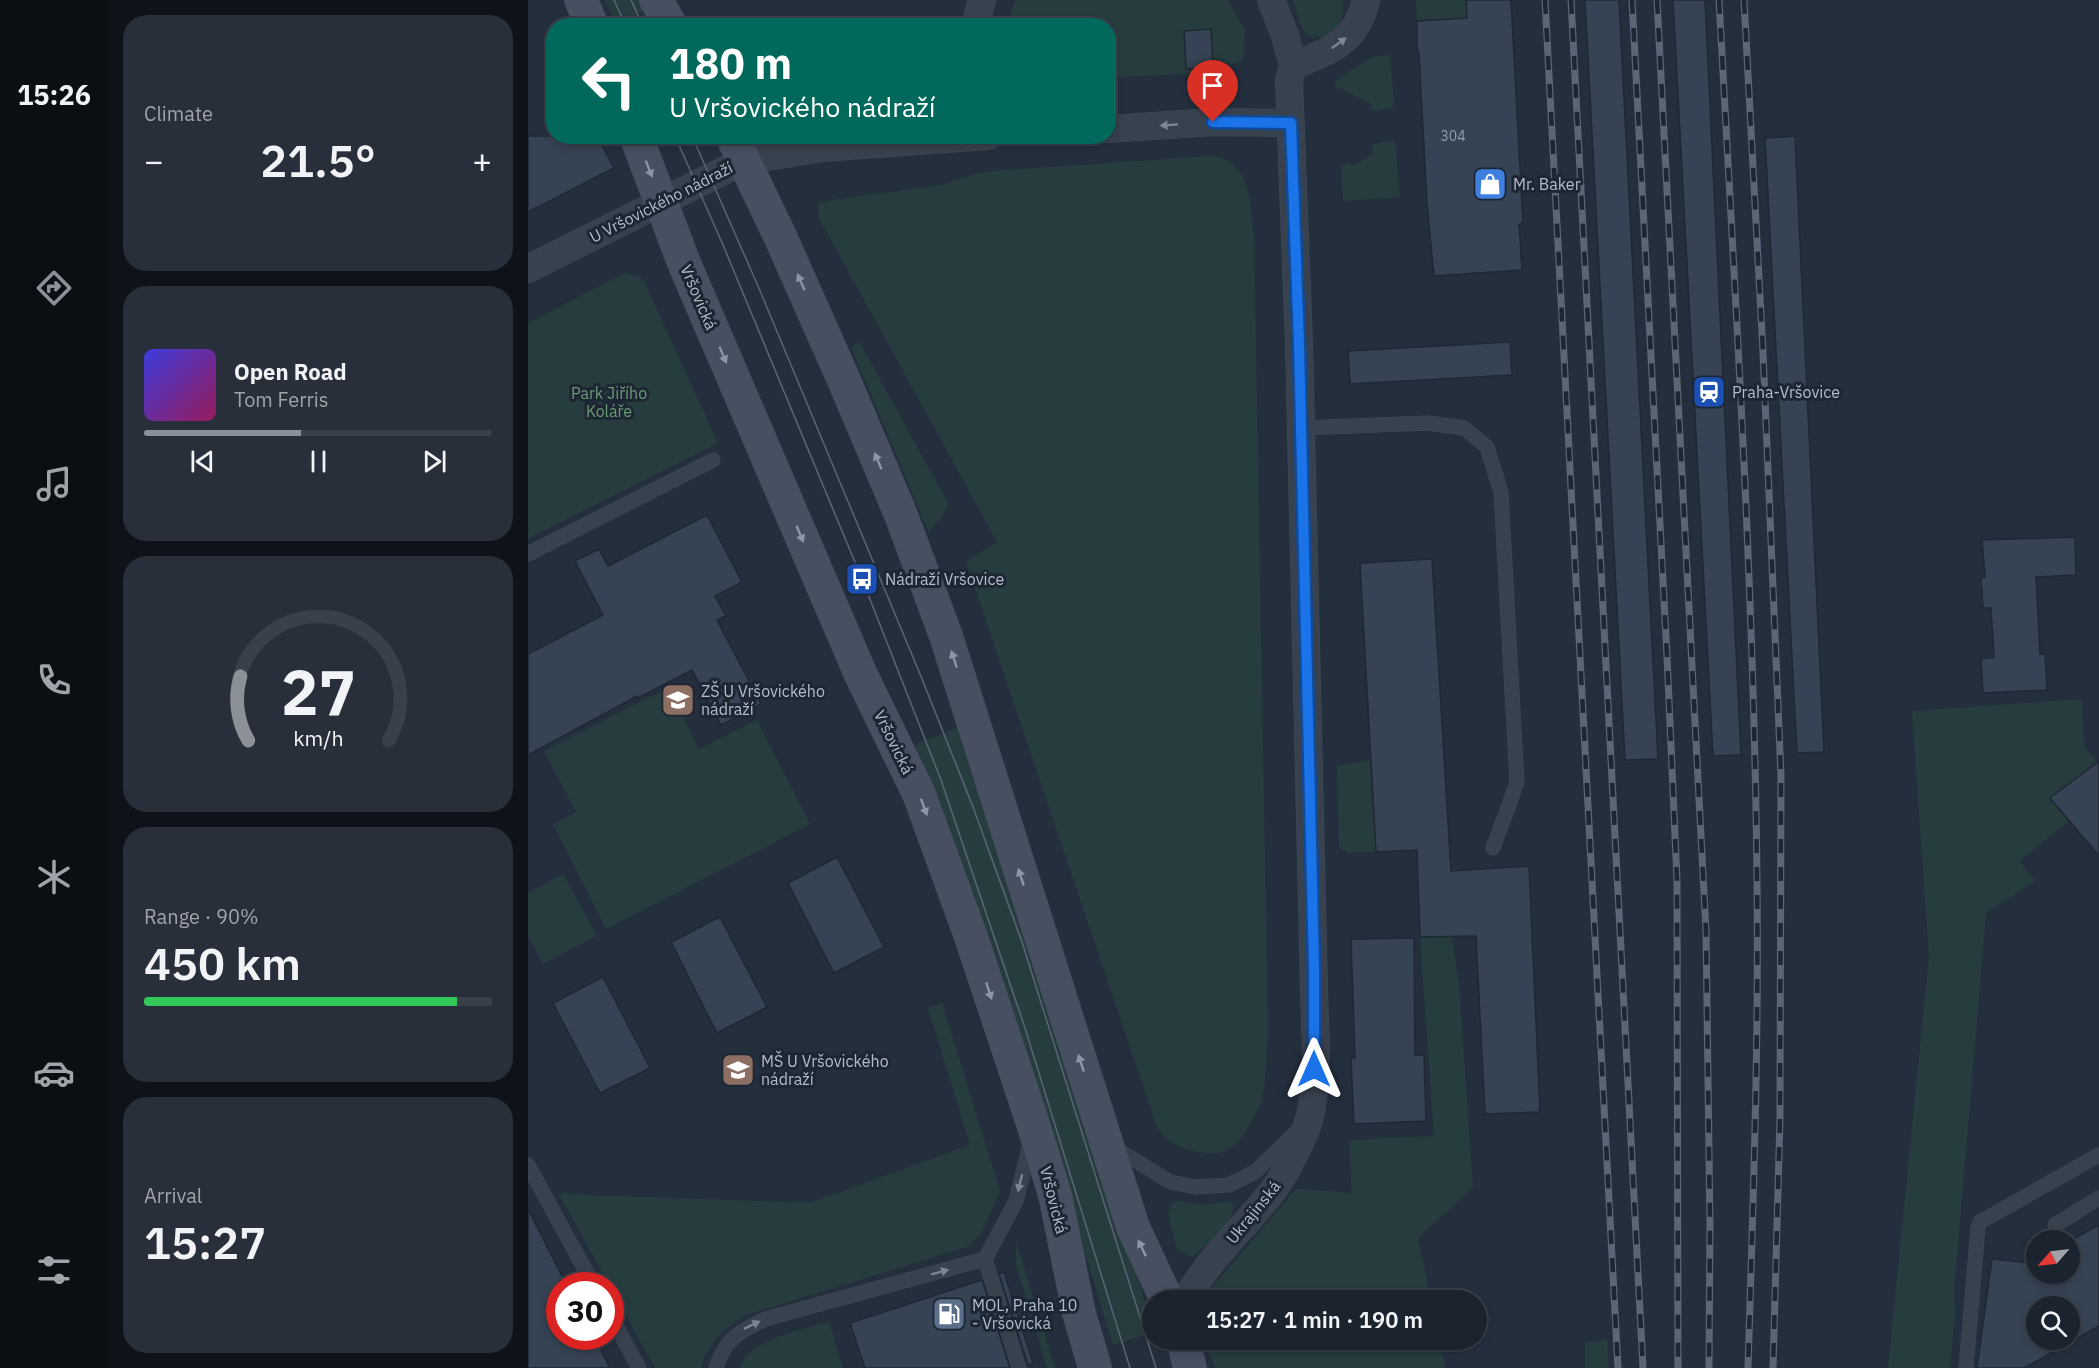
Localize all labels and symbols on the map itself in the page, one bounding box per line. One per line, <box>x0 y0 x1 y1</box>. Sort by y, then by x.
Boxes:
one-way arrow <box>1332 37 1347 49</box>
pin <box>1187 60 1238 122</box>
one-way arrow <box>1160 120 1179 130</box>
house number: 304 <box>1440 127 1466 145</box>
street label: U Vršovického nádraží <box>586 157 736 247</box>
one-way arrow <box>644 160 654 178</box>
shop icon: Mr. Baker <box>1472 166 1508 202</box>
place label: Mr. Baker <box>1513 174 1581 194</box>
street label: Vršovická <box>676 261 722 333</box>
one-way arrow <box>796 273 806 291</box>
one-way arrow <box>719 347 728 364</box>
station icon: Praha-Vršovice <box>1691 374 1727 410</box>
place label: Praha-Vršovice <box>1732 382 1840 402</box>
park label: Park Jiřího Koláře <box>571 383 647 421</box>
one-way arrow <box>873 452 883 470</box>
one-way arrow <box>796 526 805 543</box>
bus stop icon: Nádraží Vršovice <box>844 561 880 597</box>
place label: Nádraží Vršovice <box>885 569 1005 589</box>
one-way arrow <box>948 650 958 668</box>
place label: ZŠ U Vršovického nádraží <box>701 680 825 719</box>
school or university icon: ZŠ U Vršovického nádraží <box>660 682 696 718</box>
street label: Vršovická <box>870 707 918 778</box>
one-way arrow <box>920 799 930 817</box>
one-way arrow <box>1016 868 1025 886</box>
one-way arrow <box>985 982 994 1000</box>
position arrow <box>1282 1037 1346 1101</box>
place label: MŠ U Vršovického nádraží <box>761 1050 889 1089</box>
school or university icon: MŠ U Vršovického nádraží <box>720 1052 756 1088</box>
one-way arrow <box>1076 1054 1085 1072</box>
street label: Vršovická <box>1036 1164 1072 1236</box>
one-way arrow <box>1015 1174 1025 1193</box>
street label: Ukrajinská <box>1221 1176 1285 1248</box>
north arrow <box>2026 1230 2080 1284</box>
one-way arrow <box>1138 1239 1147 1256</box>
one-way arrow <box>930 1266 949 1276</box>
speed limit sign: 30 <box>546 1272 624 1350</box>
place label: MOL, Praha 10 - Vršovická <box>972 1295 1077 1333</box>
fuel station icon: MOL, Praha 10 - Vršovická <box>931 1296 967 1332</box>
one-way arrow <box>744 1321 761 1330</box>

